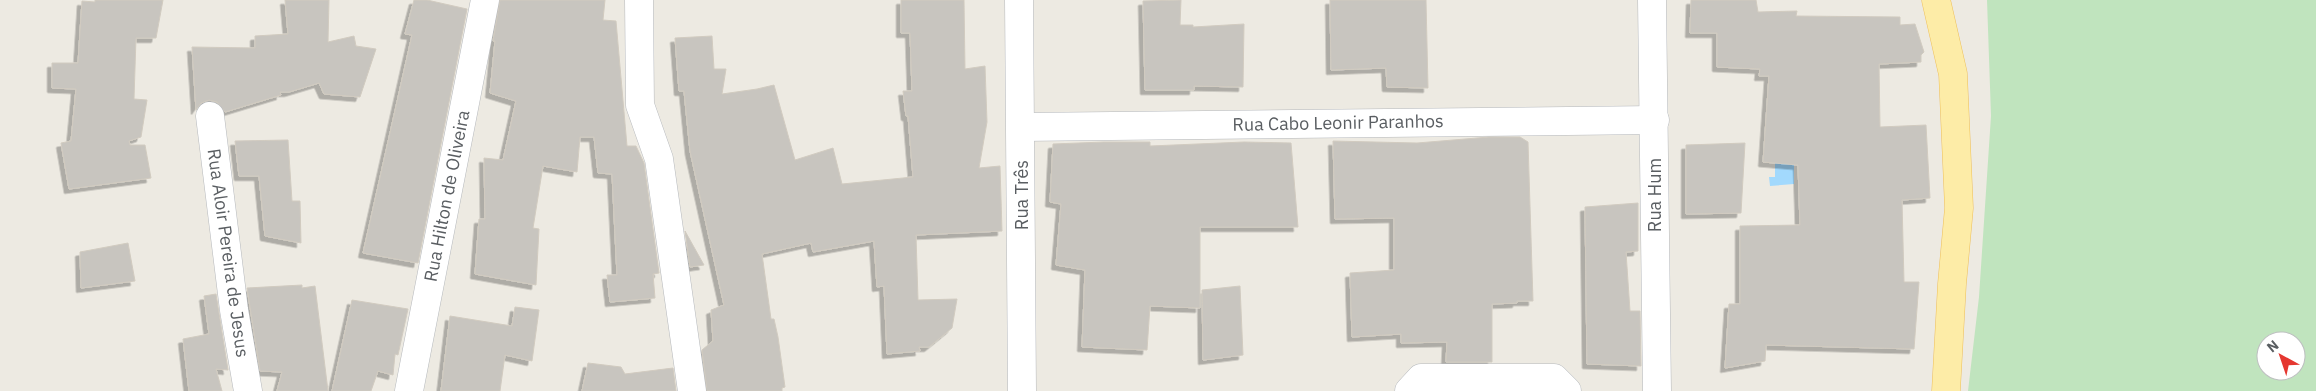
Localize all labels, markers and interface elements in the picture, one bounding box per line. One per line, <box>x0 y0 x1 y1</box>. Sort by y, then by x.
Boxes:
street label: Rua Hilton de Oliveira <box>419 108 475 284</box>
street label: Rua Cabo Leonir Paranhos <box>1232 109 1444 136</box>
street label: Rua Aloir Pereira de Jesus <box>202 147 255 359</box>
street label: Rua Hum <box>1643 158 1666 232</box>
street label: Rua Três <box>1010 160 1033 230</box>
north arrow <box>2256 331 2306 381</box>
text: N <box>2263 336 2282 356</box>

